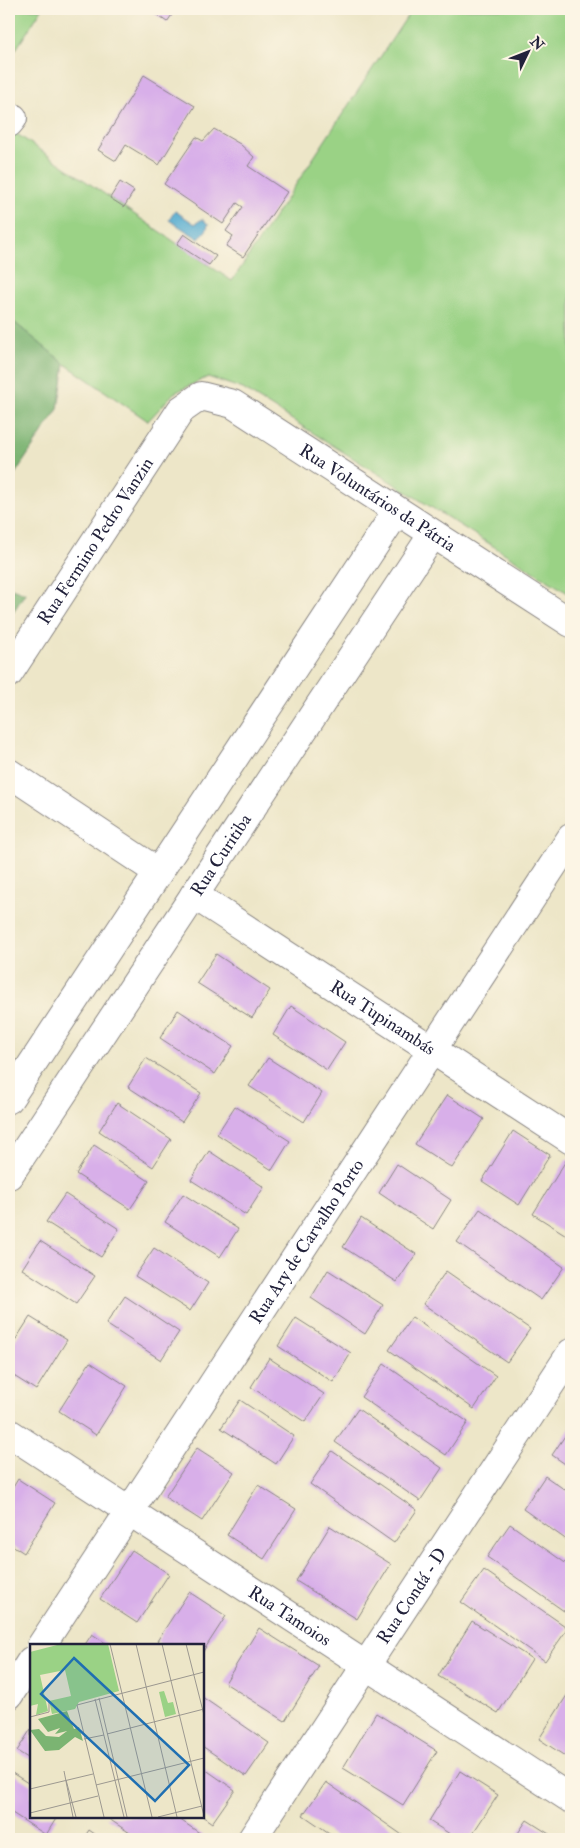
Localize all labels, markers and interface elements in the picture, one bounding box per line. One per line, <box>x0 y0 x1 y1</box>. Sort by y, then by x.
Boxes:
north arrow <box>502 28 552 78</box>
text: N <box>526 32 548 54</box>
street label: Rua Voluntários da Pátria <box>295 439 460 558</box>
street label: Rua Fermino Pedro Vanzin <box>33 453 159 629</box>
street label: Rua Curitiba <box>186 809 257 900</box>
street label: Rua Tupinambás <box>325 975 439 1061</box>
street label: Rua Ary de Carvalho Porto <box>245 1155 369 1328</box>
street label: Rua Condá - D <box>372 1543 452 1648</box>
street label: Rua Tamoios <box>244 1581 335 1652</box>
inset map <box>30 1644 204 1818</box>

